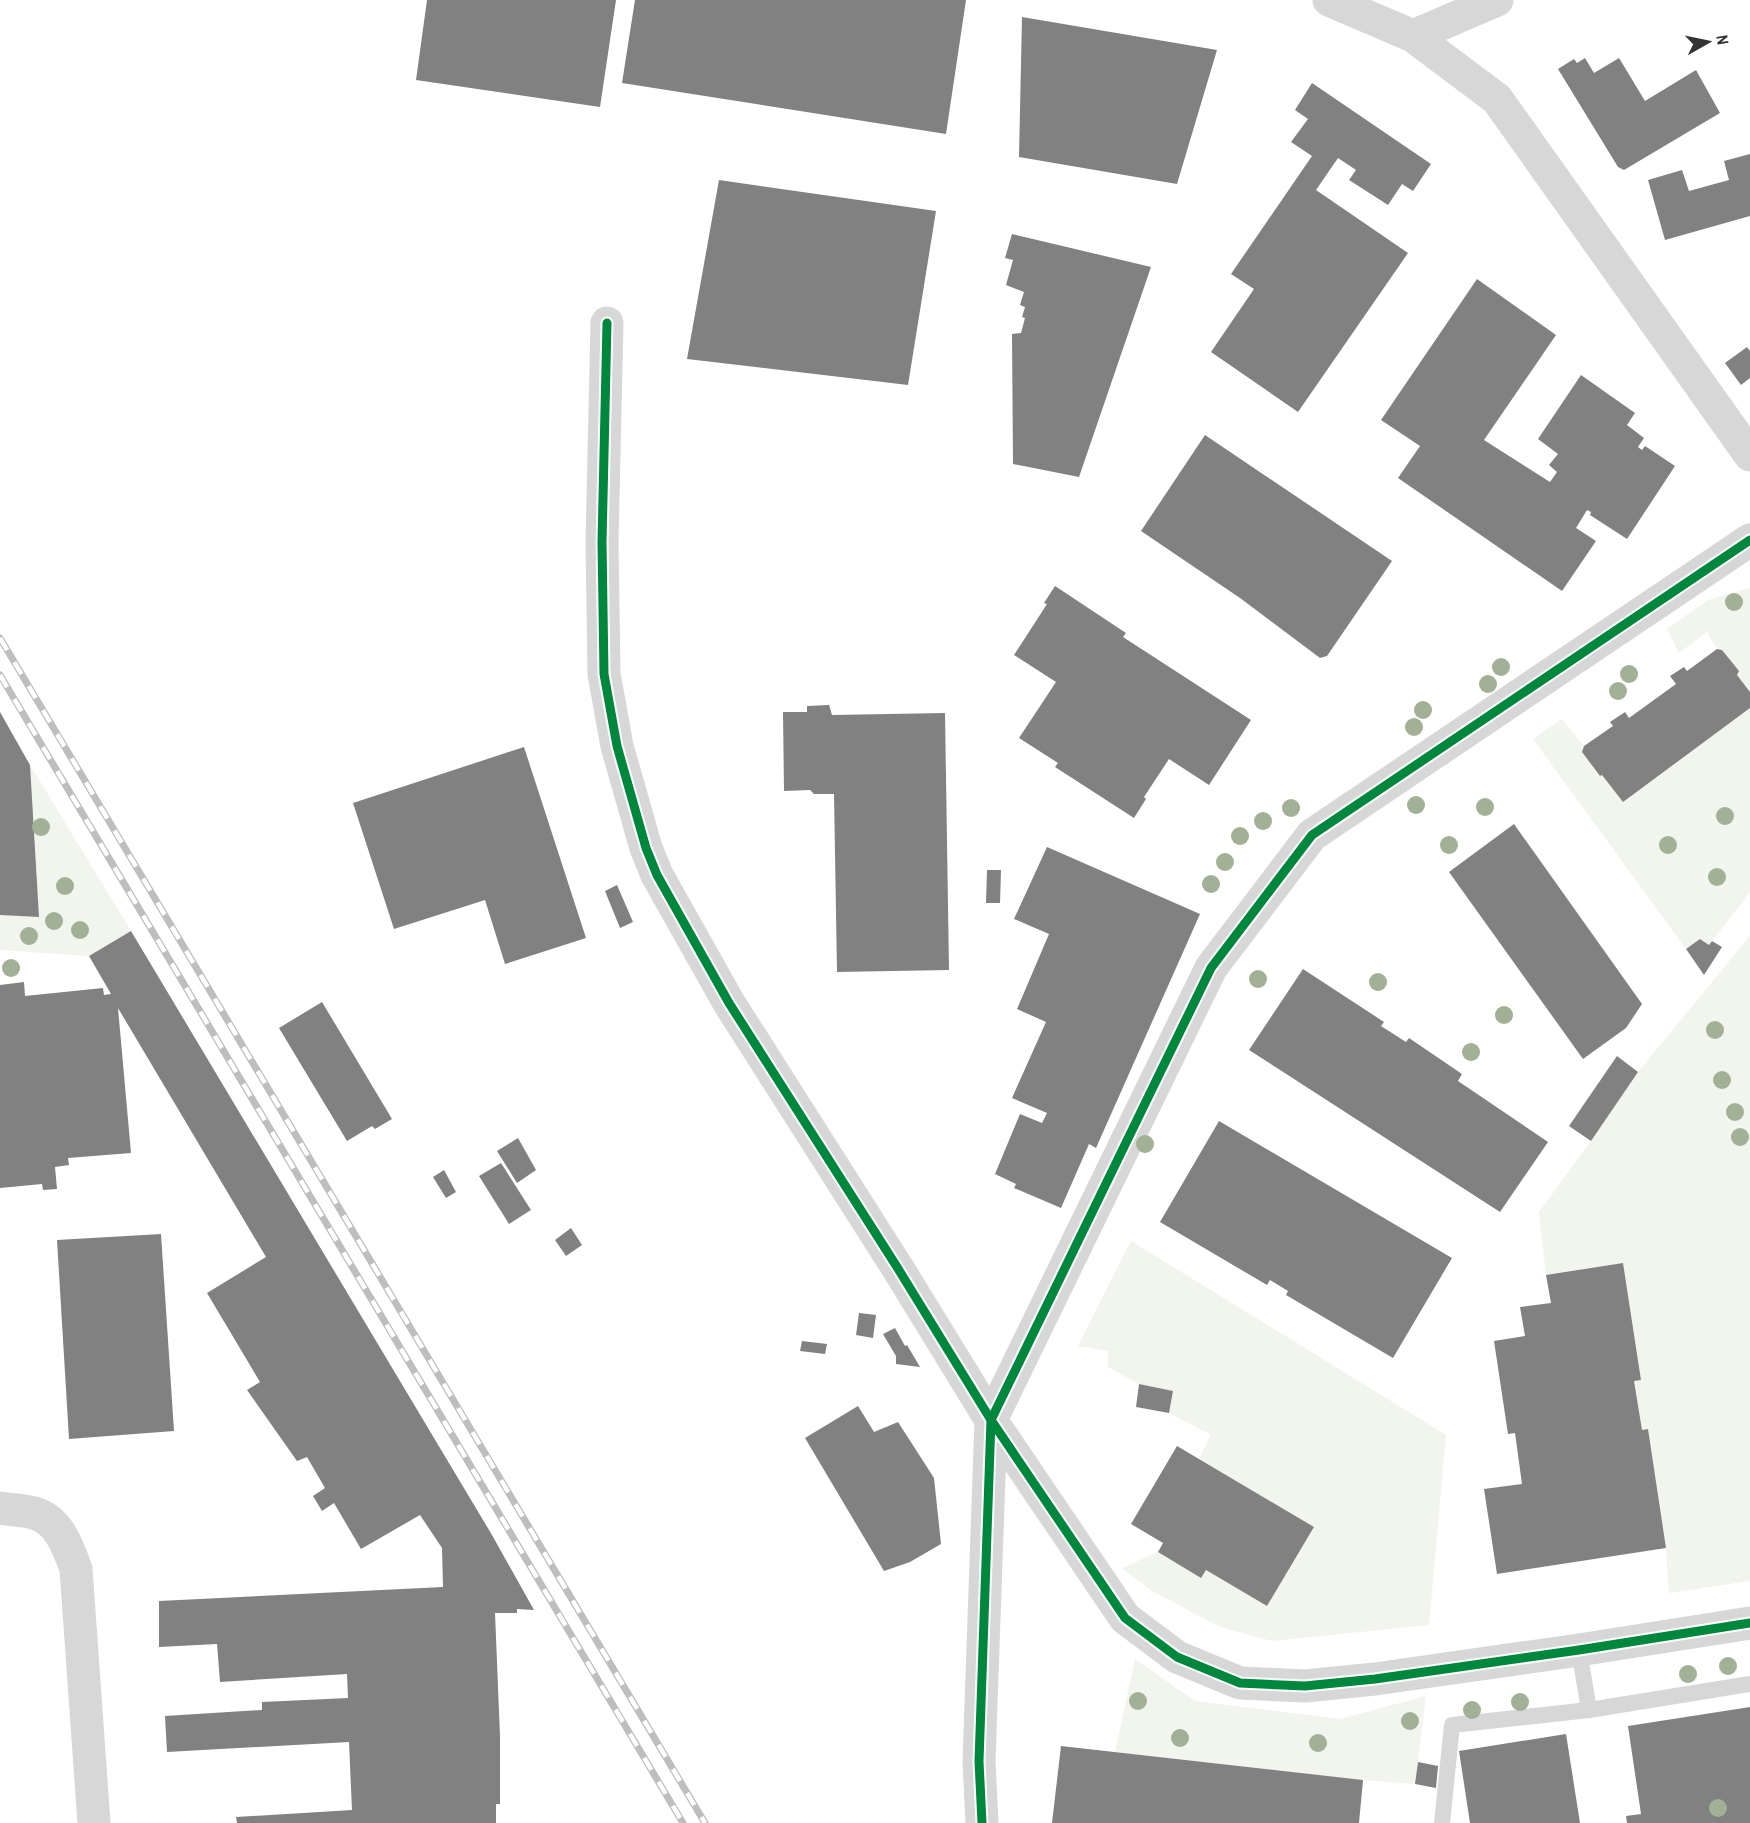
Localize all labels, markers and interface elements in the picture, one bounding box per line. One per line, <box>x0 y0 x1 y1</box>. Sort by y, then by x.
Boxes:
north arrow <box>1678 12 1738 72</box>
text: N <box>1711 33 1734 46</box>

